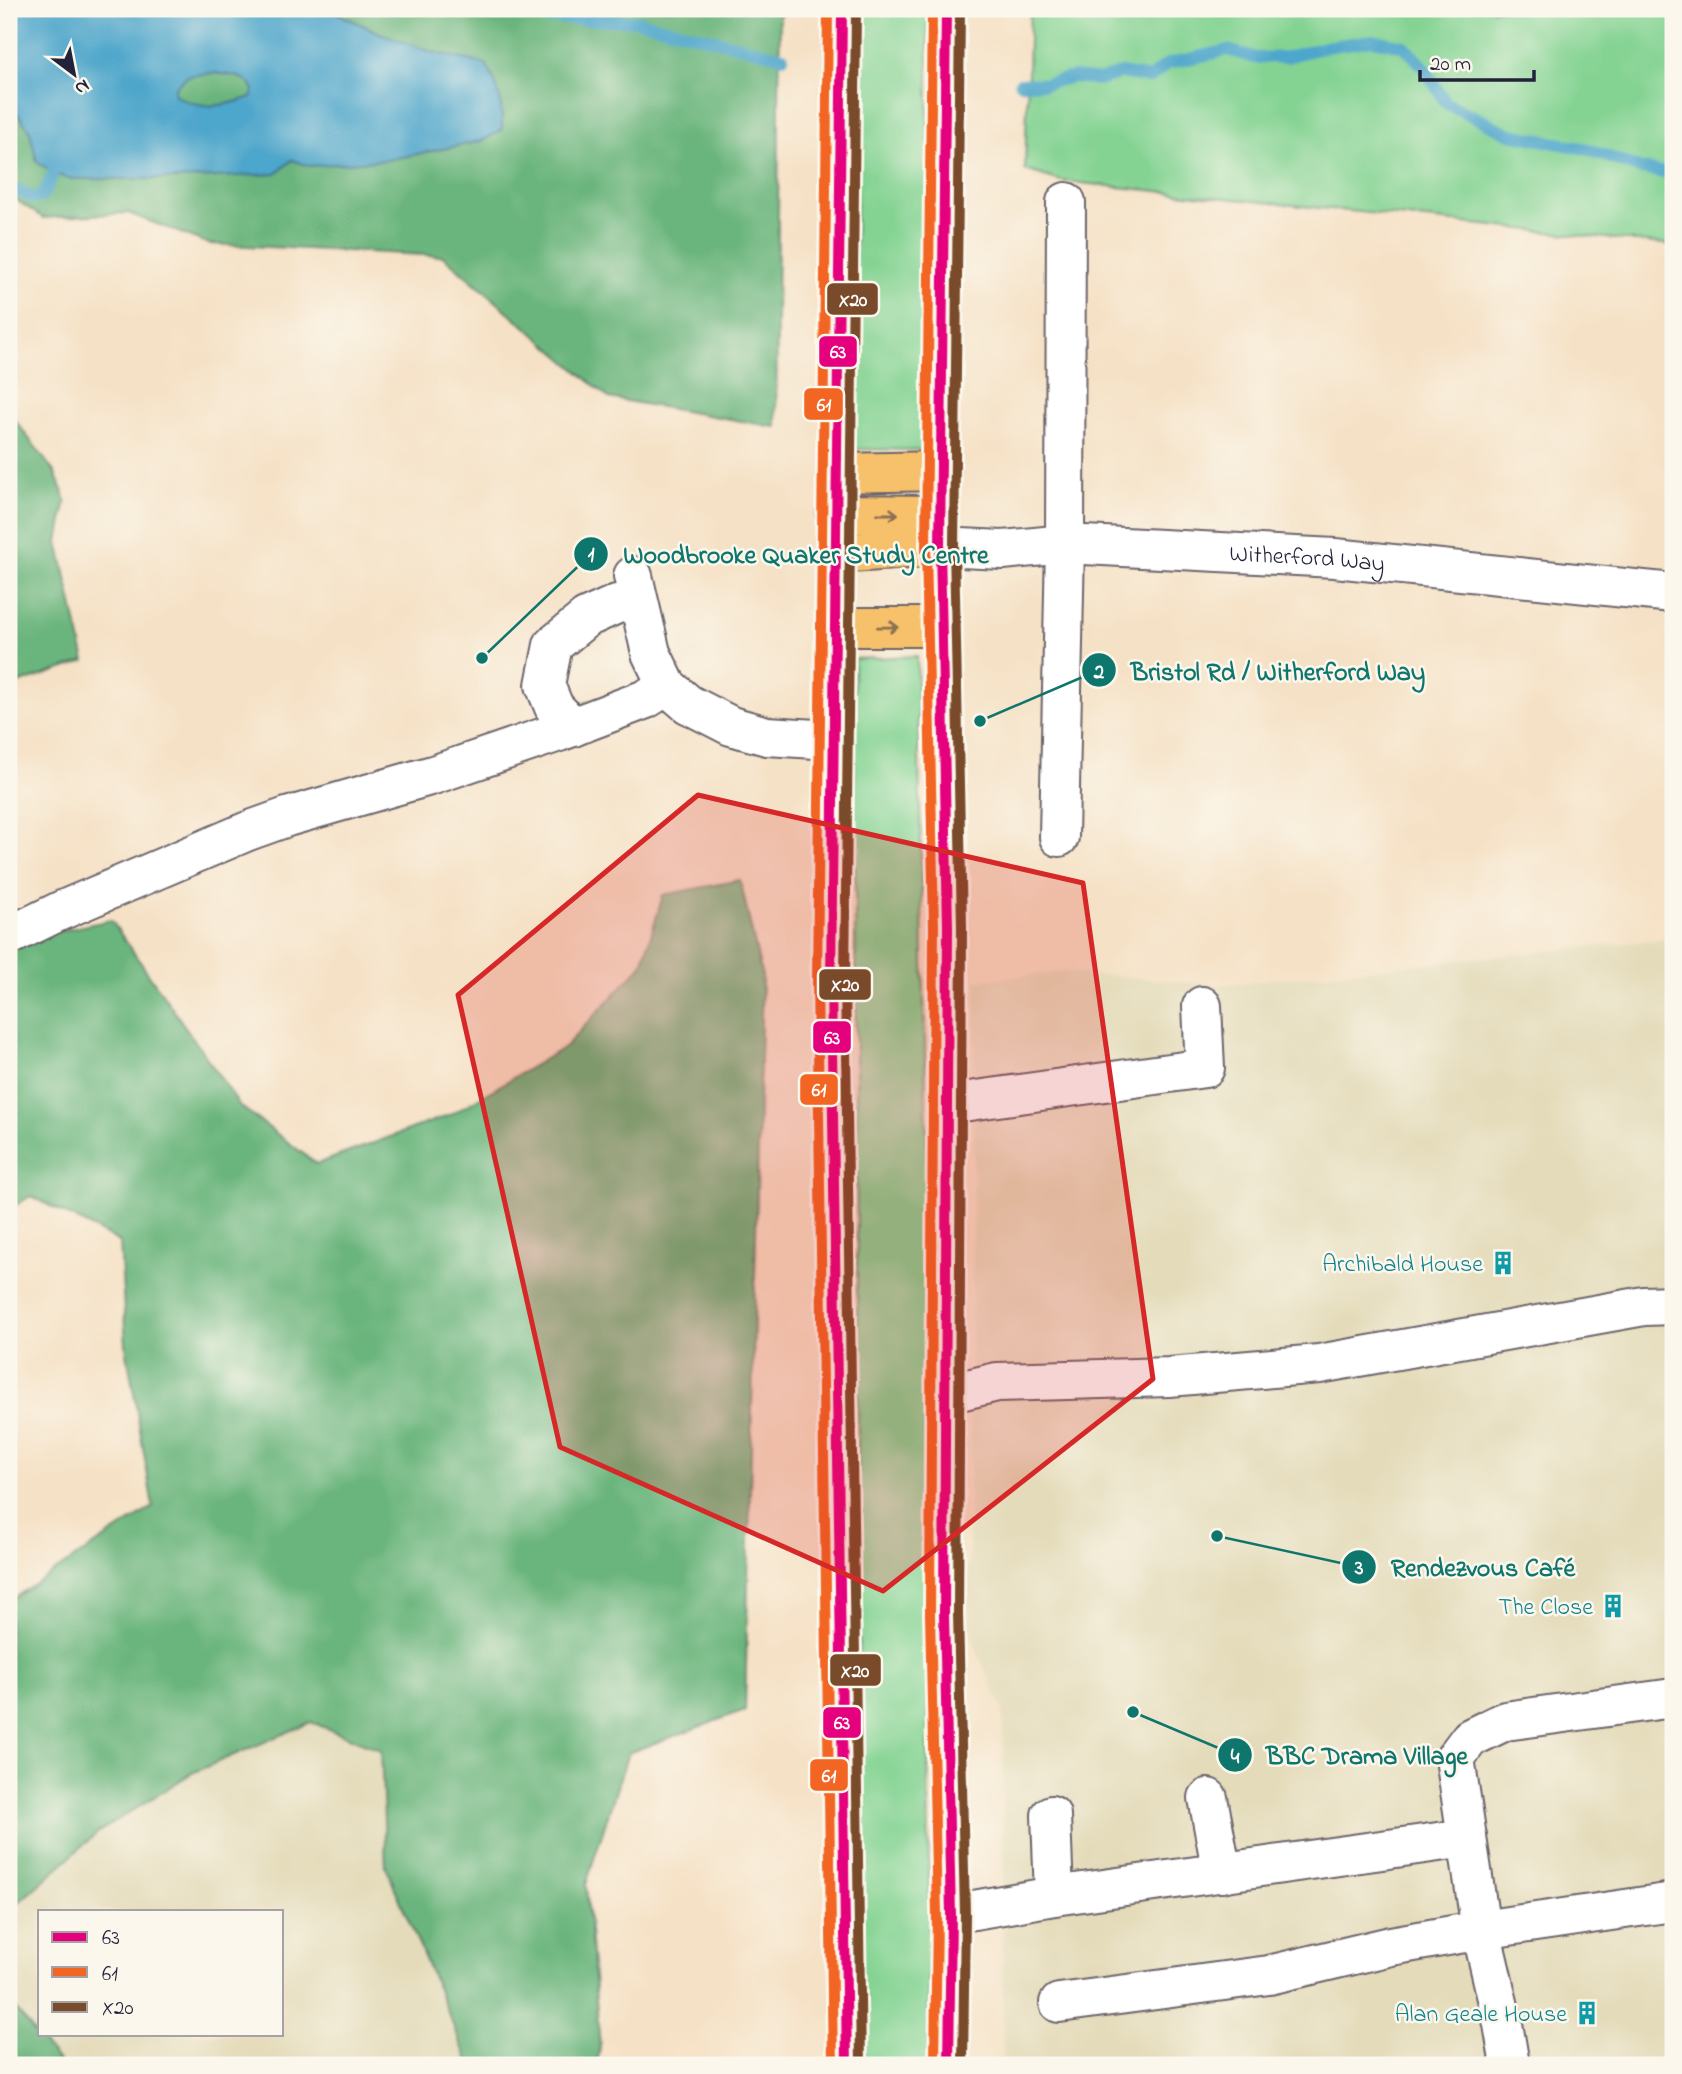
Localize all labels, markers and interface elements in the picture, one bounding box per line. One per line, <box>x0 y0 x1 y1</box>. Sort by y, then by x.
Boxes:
north arrow <box>38 38 108 108</box>
scale bar <box>1420 38 1533 82</box>
text: 20 m <box>1430 50 1471 80</box>
text: N <box>69 71 94 101</box>
line badge: X20 <box>826 282 879 316</box>
text: X20 <box>839 288 868 315</box>
line badge: 63 <box>818 335 858 368</box>
text: 63 <box>830 340 846 367</box>
line badge: 61 <box>803 387 844 421</box>
text: 61 <box>817 393 831 420</box>
one-way arrow <box>877 507 900 521</box>
callout: Woodbrooke Quaker Study Centre <box>574 530 1002 577</box>
text: Woodbrooke Quaker Study Centre <box>623 538 990 576</box>
street label: Witherford Way <box>1228 538 1387 584</box>
text: 1 <box>588 541 595 571</box>
one-way arrow <box>876 620 899 633</box>
callout: Bristol Rd / Witherford Way <box>1081 647 1439 694</box>
text: Bristol Rd / Witherford Way <box>1130 655 1425 693</box>
text: 2 <box>1093 658 1105 688</box>
line badge: X20 <box>818 968 872 1001</box>
text: X20 <box>831 973 860 1000</box>
line badge: 63 <box>812 1020 852 1054</box>
text: 63 <box>824 1026 840 1053</box>
line badge: 61 <box>799 1073 839 1106</box>
text: 61 <box>812 1078 826 1105</box>
place label: Archibald House <box>1322 1248 1483 1283</box>
building icon: Archibald House <box>1489 1249 1517 1277</box>
callout: Rendezvous Café <box>1342 1543 1589 1590</box>
text: Rendezvous Café <box>1391 1551 1577 1589</box>
text: 3 <box>1354 1554 1364 1584</box>
place label: The Close <box>1498 1591 1593 1626</box>
building icon: The Close <box>1599 1592 1627 1620</box>
line badge: X20 <box>829 1653 882 1687</box>
text: X20 <box>841 1659 870 1686</box>
line badge: 63 <box>822 1706 862 1739</box>
text: 63 <box>834 1711 850 1738</box>
callout: BBC Drama Village <box>1217 1732 1482 1779</box>
text: BBC Drama Village <box>1265 1739 1469 1778</box>
text: 4 <box>1231 1743 1240 1773</box>
line badge: 61 <box>809 1758 849 1792</box>
text: 61 <box>822 1764 836 1791</box>
legend <box>38 1910 284 2036</box>
text: 63 <box>102 1924 120 1954</box>
text: 61 <box>102 1960 118 1990</box>
text: X20 <box>102 1994 134 2024</box>
place label: Alan Geale House <box>1395 1998 1567 2033</box>
building icon: Alan Geale House <box>1573 1999 1601 2027</box>

